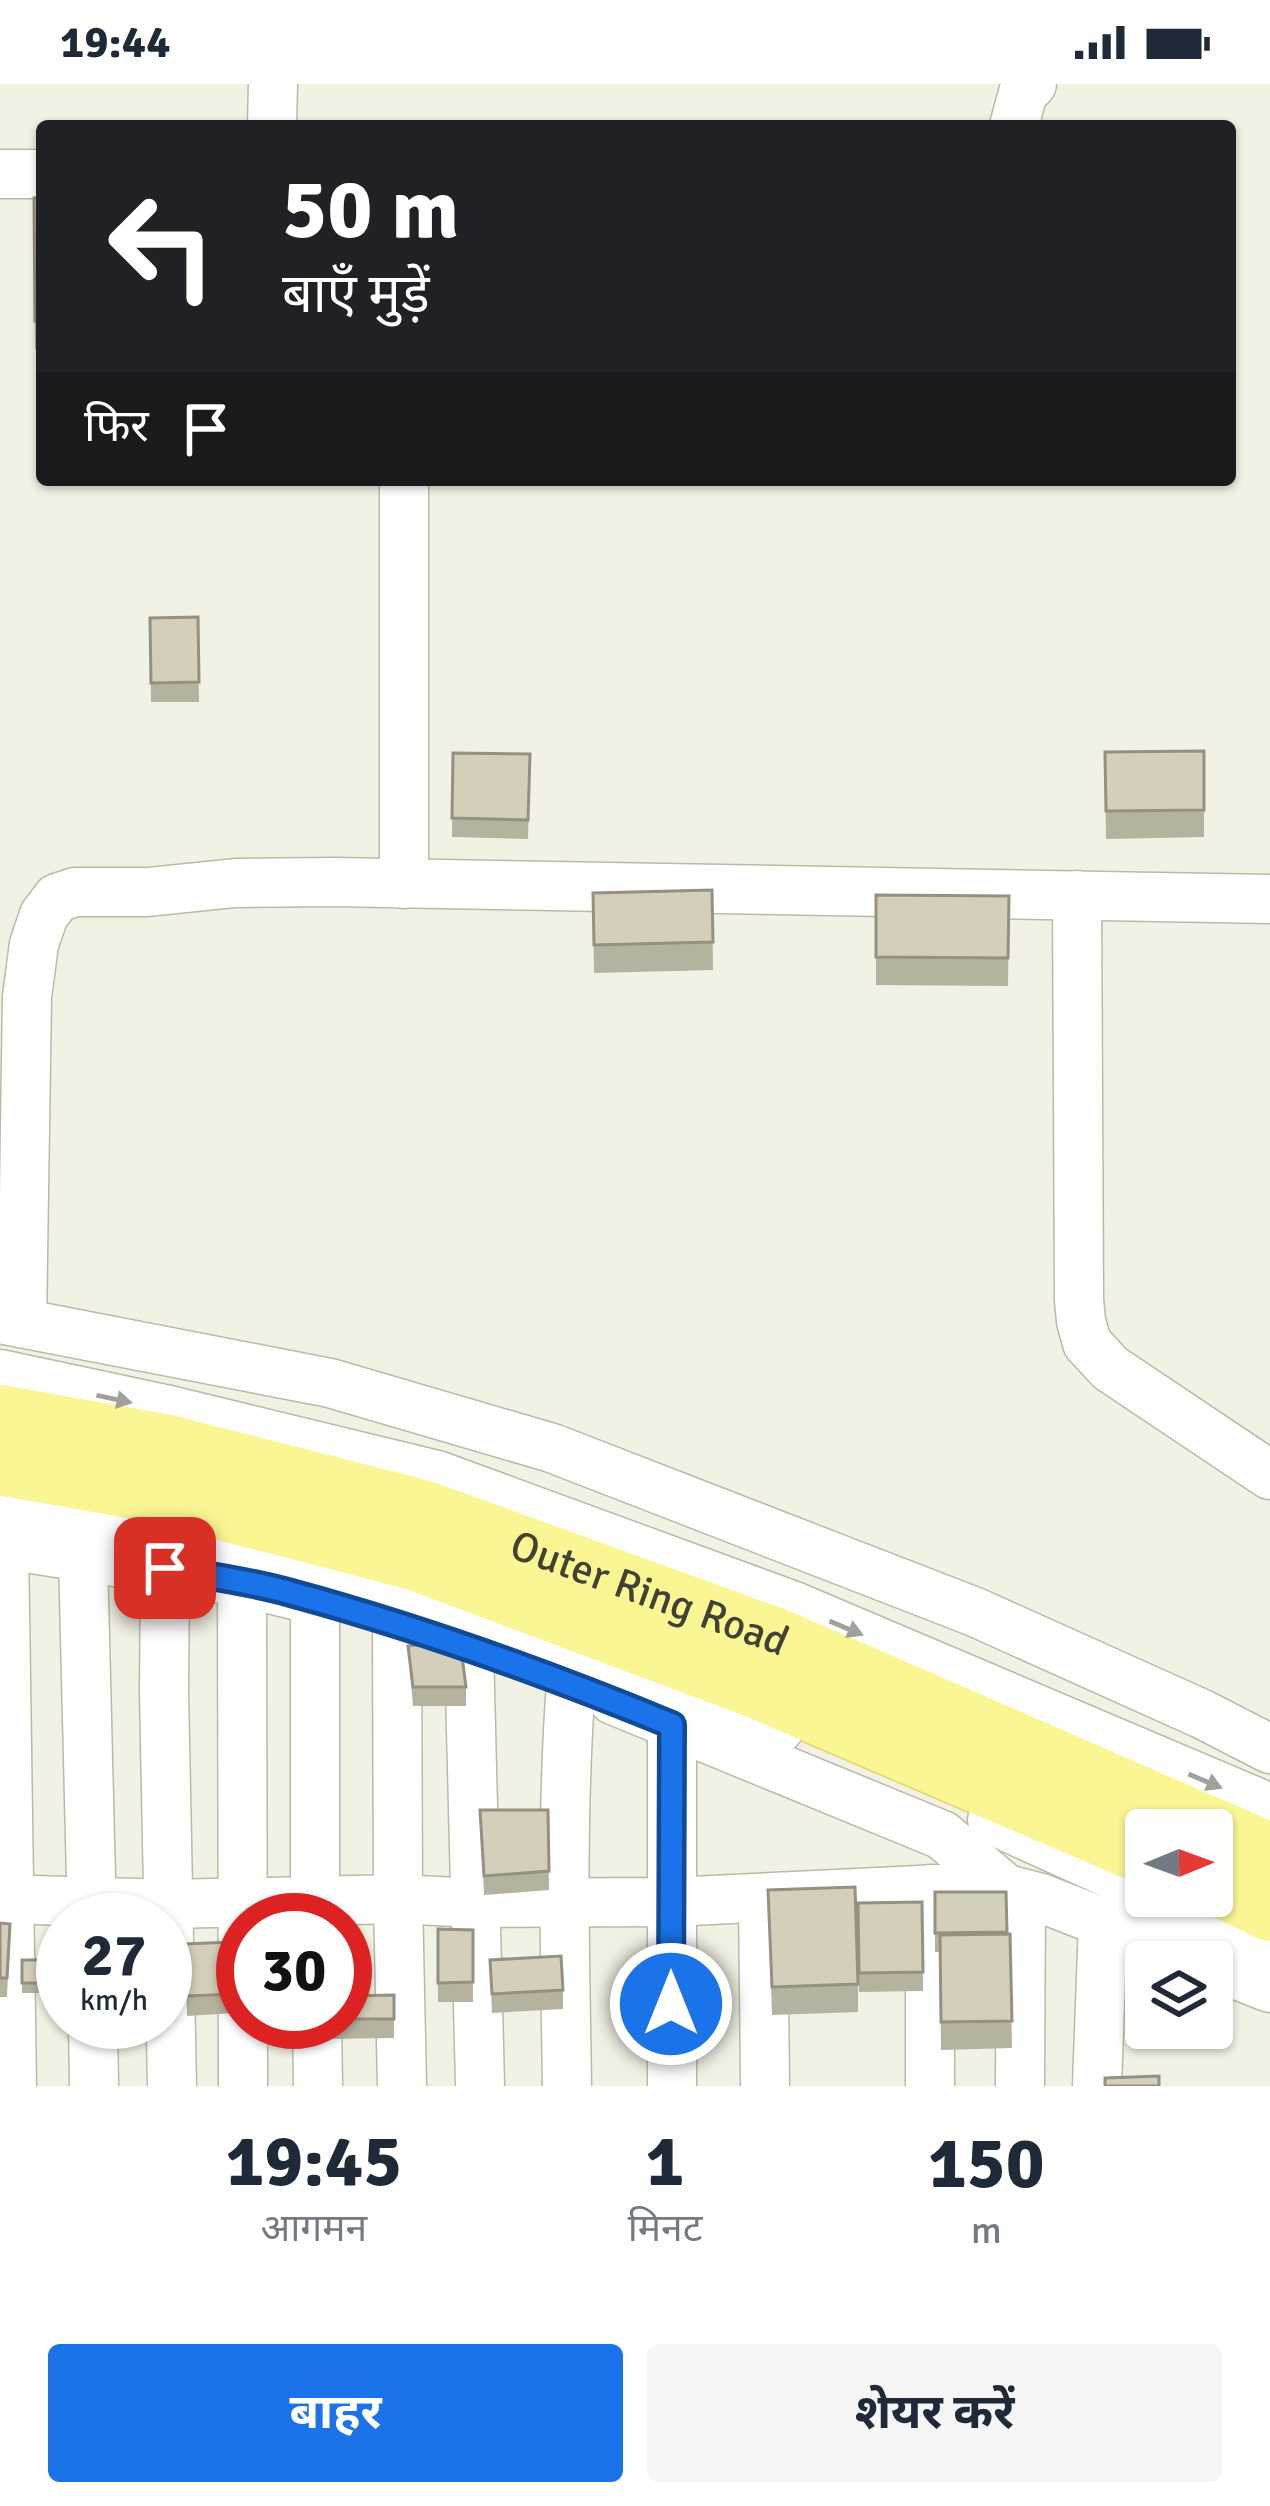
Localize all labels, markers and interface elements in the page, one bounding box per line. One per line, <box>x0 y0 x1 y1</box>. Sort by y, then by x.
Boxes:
text: 19:44 <box>60 15 170 70</box>
text: 50 m <box>282 158 459 262</box>
icon: left <box>84 168 240 324</box>
text: बाएँ मुड़ें <box>282 261 430 328</box>
icon: arrive <box>173 396 239 462</box>
text: फिर <box>84 399 149 454</box>
one-way arrow <box>96 1390 134 1409</box>
pin <box>114 1517 216 1619</box>
street label: Outer Ring Road <box>503 1520 796 1667</box>
icon: arrive <box>132 1535 198 1601</box>
one-way arrow <box>828 1619 864 1638</box>
one-way arrow <box>1187 1771 1222 1791</box>
north arrow <box>1125 1809 1233 1917</box>
map controls <box>1125 1809 1233 2049</box>
speed limit sign: 30 <box>216 1893 372 2049</box>
text: 27 <box>82 1919 146 1993</box>
position arrow <box>608 1941 734 2067</box>
button: layers <box>1125 1941 1233 2049</box>
text: km/h <box>80 1982 148 2019</box>
text: 19:45 <box>225 2117 402 2206</box>
text: 1 <box>646 2117 684 2206</box>
text: 150 <box>928 2119 1045 2208</box>
text: आगमन <box>260 2204 367 2252</box>
text: मिनट <box>628 2204 702 2252</box>
text: m <box>971 2206 1002 2254</box>
button: बाहर <box>48 2344 623 2482</box>
button: शेयर करें <box>647 2344 1222 2482</box>

